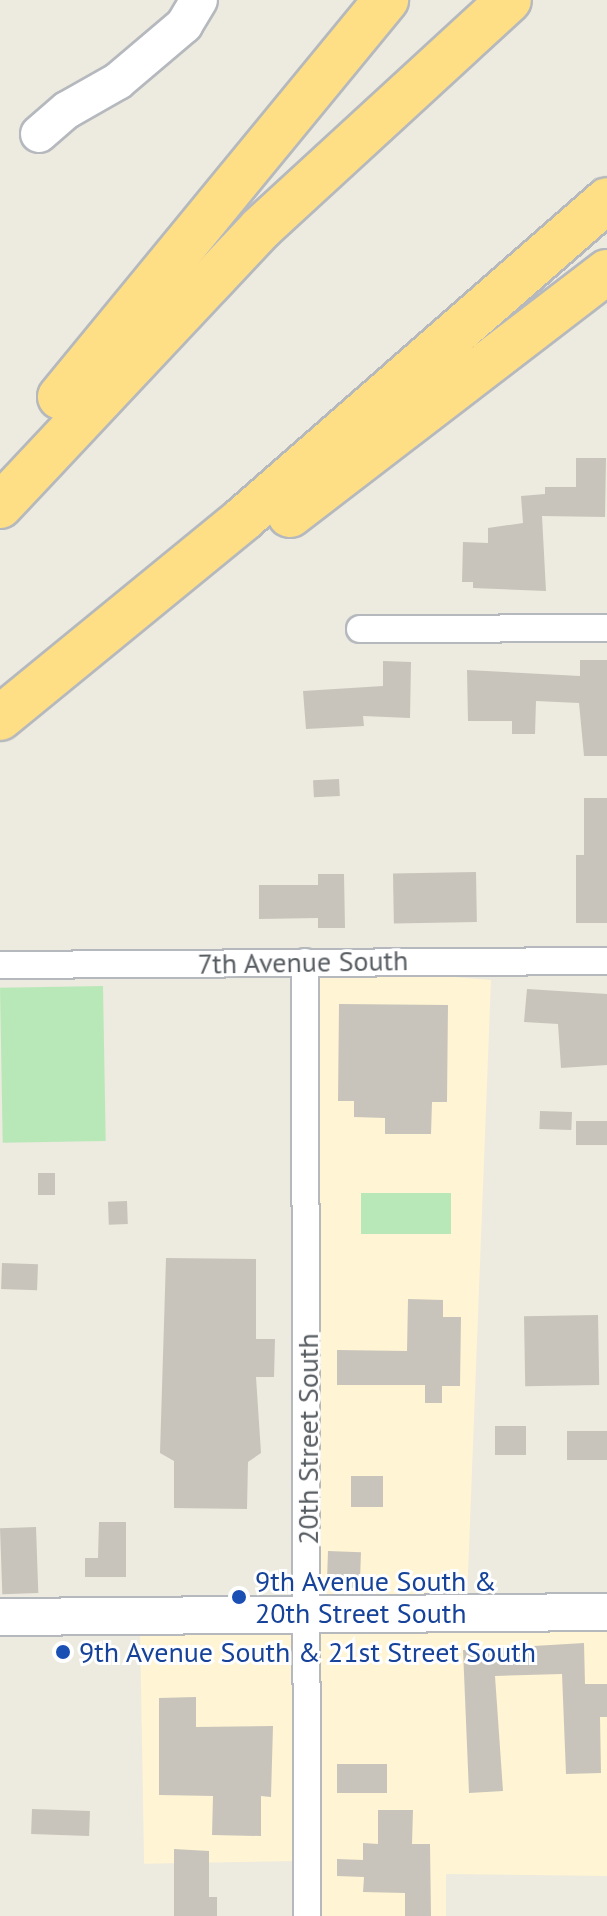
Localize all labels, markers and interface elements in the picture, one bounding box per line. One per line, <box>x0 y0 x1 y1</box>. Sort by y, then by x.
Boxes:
street label: 7th Avenue South <box>197 943 409 981</box>
street label: 20th Street South <box>291 1333 325 1545</box>
place label: 9th Avenue South & 20th Street South <box>255 1564 498 1630</box>
marker: 9th Avenue South & 20th Street South <box>230 1588 248 1606</box>
place label: 9th Avenue South & 21st Street South <box>79 1635 537 1669</box>
marker: 9th Avenue South & 21st Street South <box>54 1643 72 1661</box>

